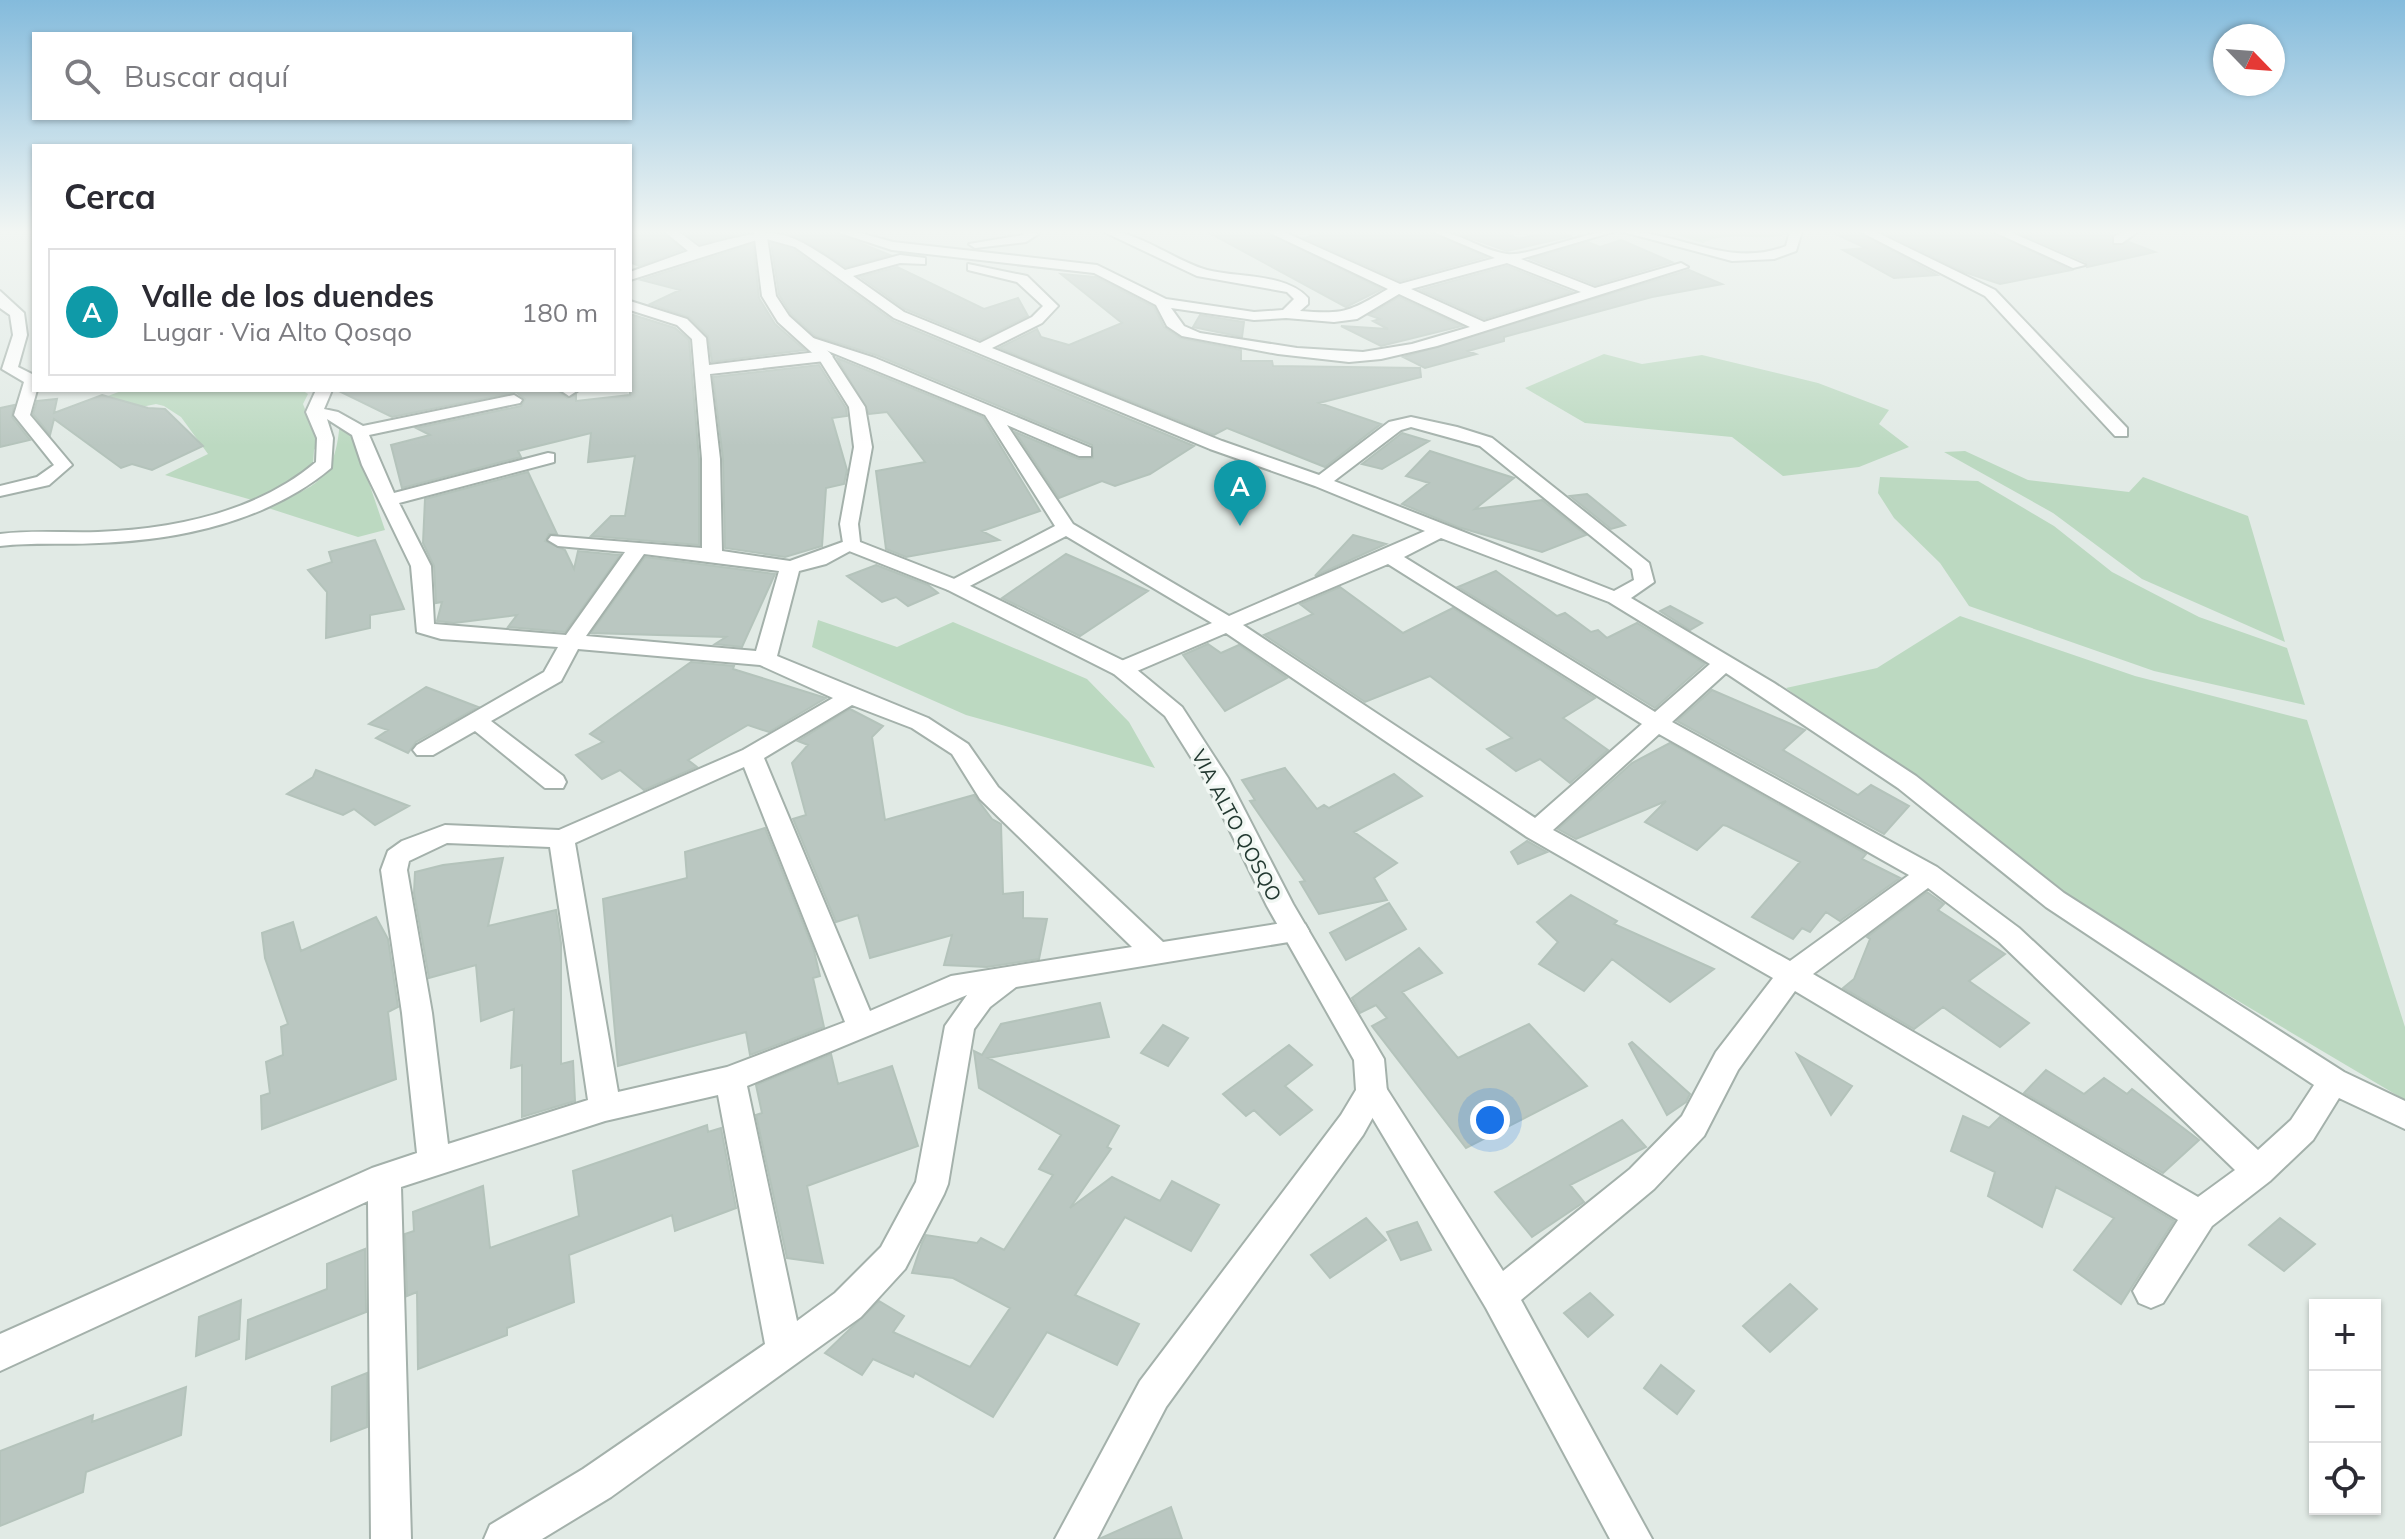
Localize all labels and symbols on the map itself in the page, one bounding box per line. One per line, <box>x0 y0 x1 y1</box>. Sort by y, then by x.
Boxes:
north arrow <box>2213 24 2285 96</box>
pin: A <box>1214 460 1266 526</box>
street label: VIA ALTO QOSQO <box>1186 745 1288 905</box>
your location <box>1470 1100 1510 1140</box>

